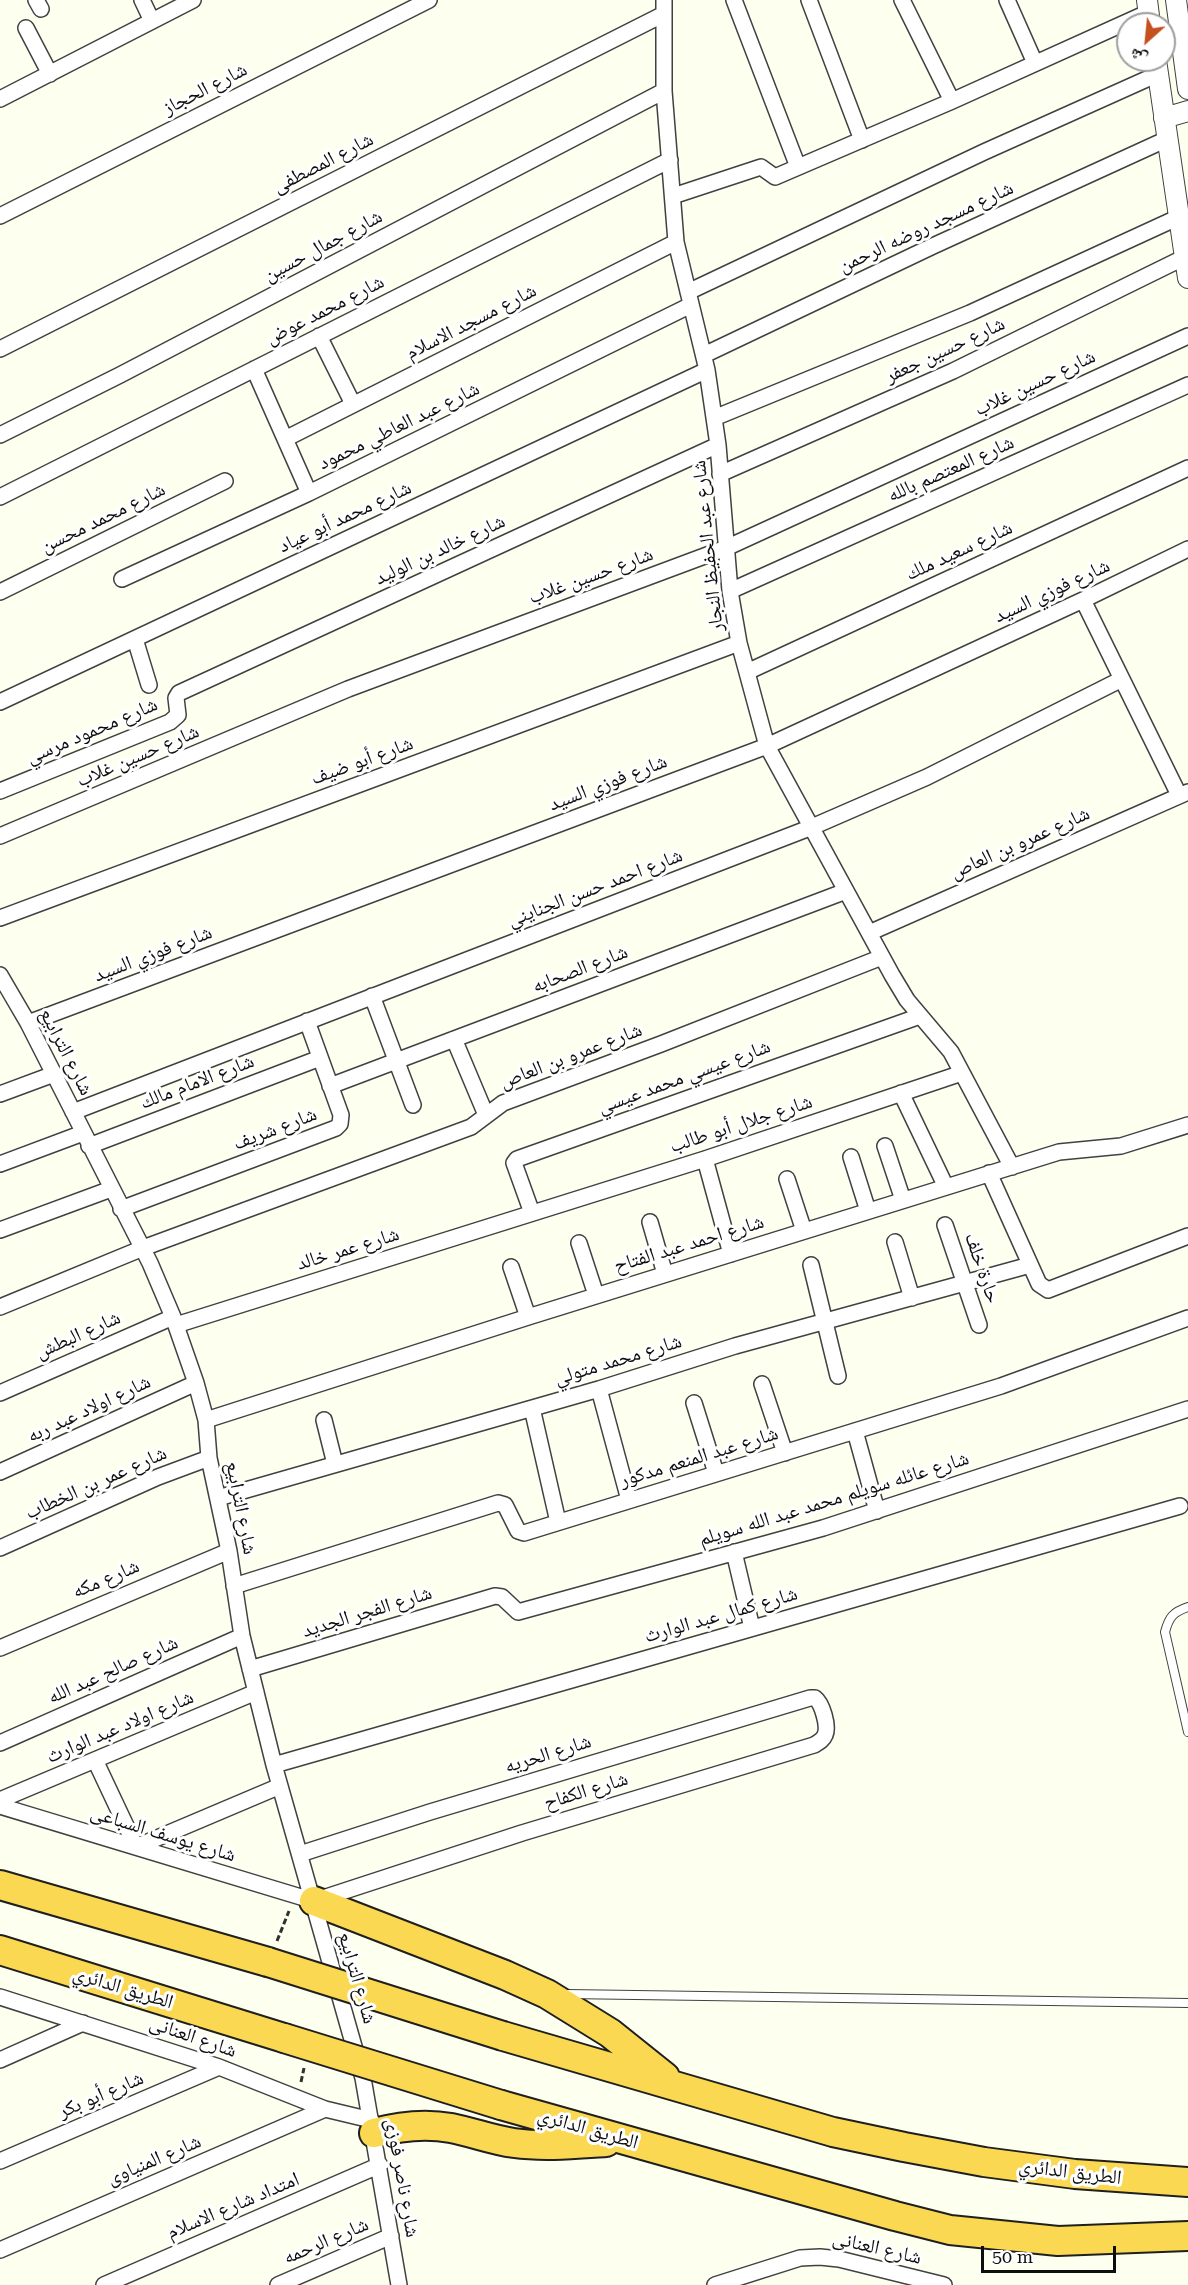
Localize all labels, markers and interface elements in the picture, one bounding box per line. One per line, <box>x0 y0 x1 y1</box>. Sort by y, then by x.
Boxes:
north arrow <box>1116 12 1176 72</box>
text: ش <box>1127 44 1150 69</box>
street label: شارع الحجاز <box>159 58 251 120</box>
street label: شارع المصطفى <box>269 127 377 199</box>
street label: شارع مسجد روضه الرحمن <box>835 176 1017 278</box>
street label: شارع جمال حسين <box>260 205 386 287</box>
street label: شارع محمد عوض <box>262 270 388 350</box>
street label: شارع مسجد الاسلام <box>402 279 540 365</box>
street label: شارع حسين جعفر <box>881 312 1009 388</box>
street label: شارع حسين غلاب <box>971 344 1099 422</box>
street label: شارع عبد العاطي محمود <box>315 377 483 475</box>
street label: شارع المعتصم بالله <box>884 430 1018 508</box>
street label: شارع عبد الحفيظ النجار <box>687 459 729 633</box>
street label: شارع محمد أبو عياد <box>275 476 415 558</box>
street label: شارع محمد محسن <box>37 477 169 559</box>
street label: شارع خالد بن الوليد <box>371 509 509 591</box>
street label: شارع سعيد ملك <box>902 516 1016 586</box>
street label: شارع حسين غلاب <box>525 542 657 610</box>
street label: شارع فوزي السيد <box>990 554 1114 628</box>
street label: شارع محمود مرسي <box>23 692 161 770</box>
street label: شارع حسين غلاب <box>73 719 203 793</box>
street label: شارع أبو ضيف <box>308 731 416 791</box>
street label: شارع فوزي السيد <box>545 749 671 817</box>
street label: شارع عمرو بن العاص <box>946 801 1094 885</box>
street label: شارع احمد حسن الجنايني <box>504 844 686 932</box>
street label: شارع فوزي السيد <box>90 920 216 988</box>
street label: شارع الصحابه <box>529 940 631 998</box>
street label: شارع الترابيع <box>34 1005 98 1099</box>
street label: شارع عمرو بن العاص <box>496 1018 646 1094</box>
street label: شارع عيسي محمد عيسي <box>594 1035 774 1119</box>
street label: شارع الامام مالك <box>137 1049 257 1115</box>
street label: شارع جلال أبو طالب <box>667 1090 815 1158</box>
street label: شارع شريف <box>230 1102 320 1156</box>
street label: شارع احمد عبد الفتاح <box>611 1210 767 1278</box>
street label: شارع عمر خالد <box>294 1222 402 1276</box>
street label: حارة خلف <box>959 1230 1005 1306</box>
street label: شارع البطش <box>32 1306 124 1364</box>
street label: شارع محمد متولي <box>551 1329 685 1391</box>
street label: شارع اولاد عبد ربه <box>23 1370 155 1448</box>
street label: شارع عبد المنعم مدكور <box>617 1421 781 1493</box>
street label: شارع عمر بن الخطاب <box>22 1441 170 1525</box>
street label: شارع عائله سويلم محمد عبد الله سويلم <box>696 1446 972 1552</box>
street label: شارع الترابيع <box>220 1459 262 1557</box>
street label: شارع مكه <box>69 1554 143 1604</box>
street label: شارع الفجر الجديد <box>299 1581 435 1643</box>
street label: شارع كمال عبد الوارث <box>642 1582 800 1648</box>
street label: شارع صالح عبد الله <box>44 1631 182 1709</box>
street label: شارع اولاد عبد الوارث <box>43 1685 197 1769</box>
street label: شارع الحريه <box>502 1729 594 1779</box>
street label: شارع الكفاح <box>541 1767 631 1815</box>
street label: شارع يوسف السباعى <box>87 1800 239 1868</box>
street label: شارع الترابيع <box>332 1929 382 2027</box>
street label: الطريق الدائري <box>70 1961 176 2015</box>
street label: شارع العنانى <box>146 2011 240 2063</box>
street label: شارع أبو بكر <box>55 2066 147 2124</box>
street label: الطريق الدائري <box>535 2103 641 2155</box>
street label: شارع ناصر فوزى <box>380 2117 424 2239</box>
street label: شارع المنياوى <box>103 2129 205 2191</box>
street label: الطريق الدائري <box>1017 2154 1123 2190</box>
street label: امتداد شارع الاسلام <box>163 2167 303 2245</box>
street label: شارع الرحمه <box>280 2212 372 2270</box>
street label: شارع العنانى <box>830 2226 924 2270</box>
scale bar <box>984 2234 1119 2272</box>
text: 50 m <box>992 2246 1033 2267</box>

